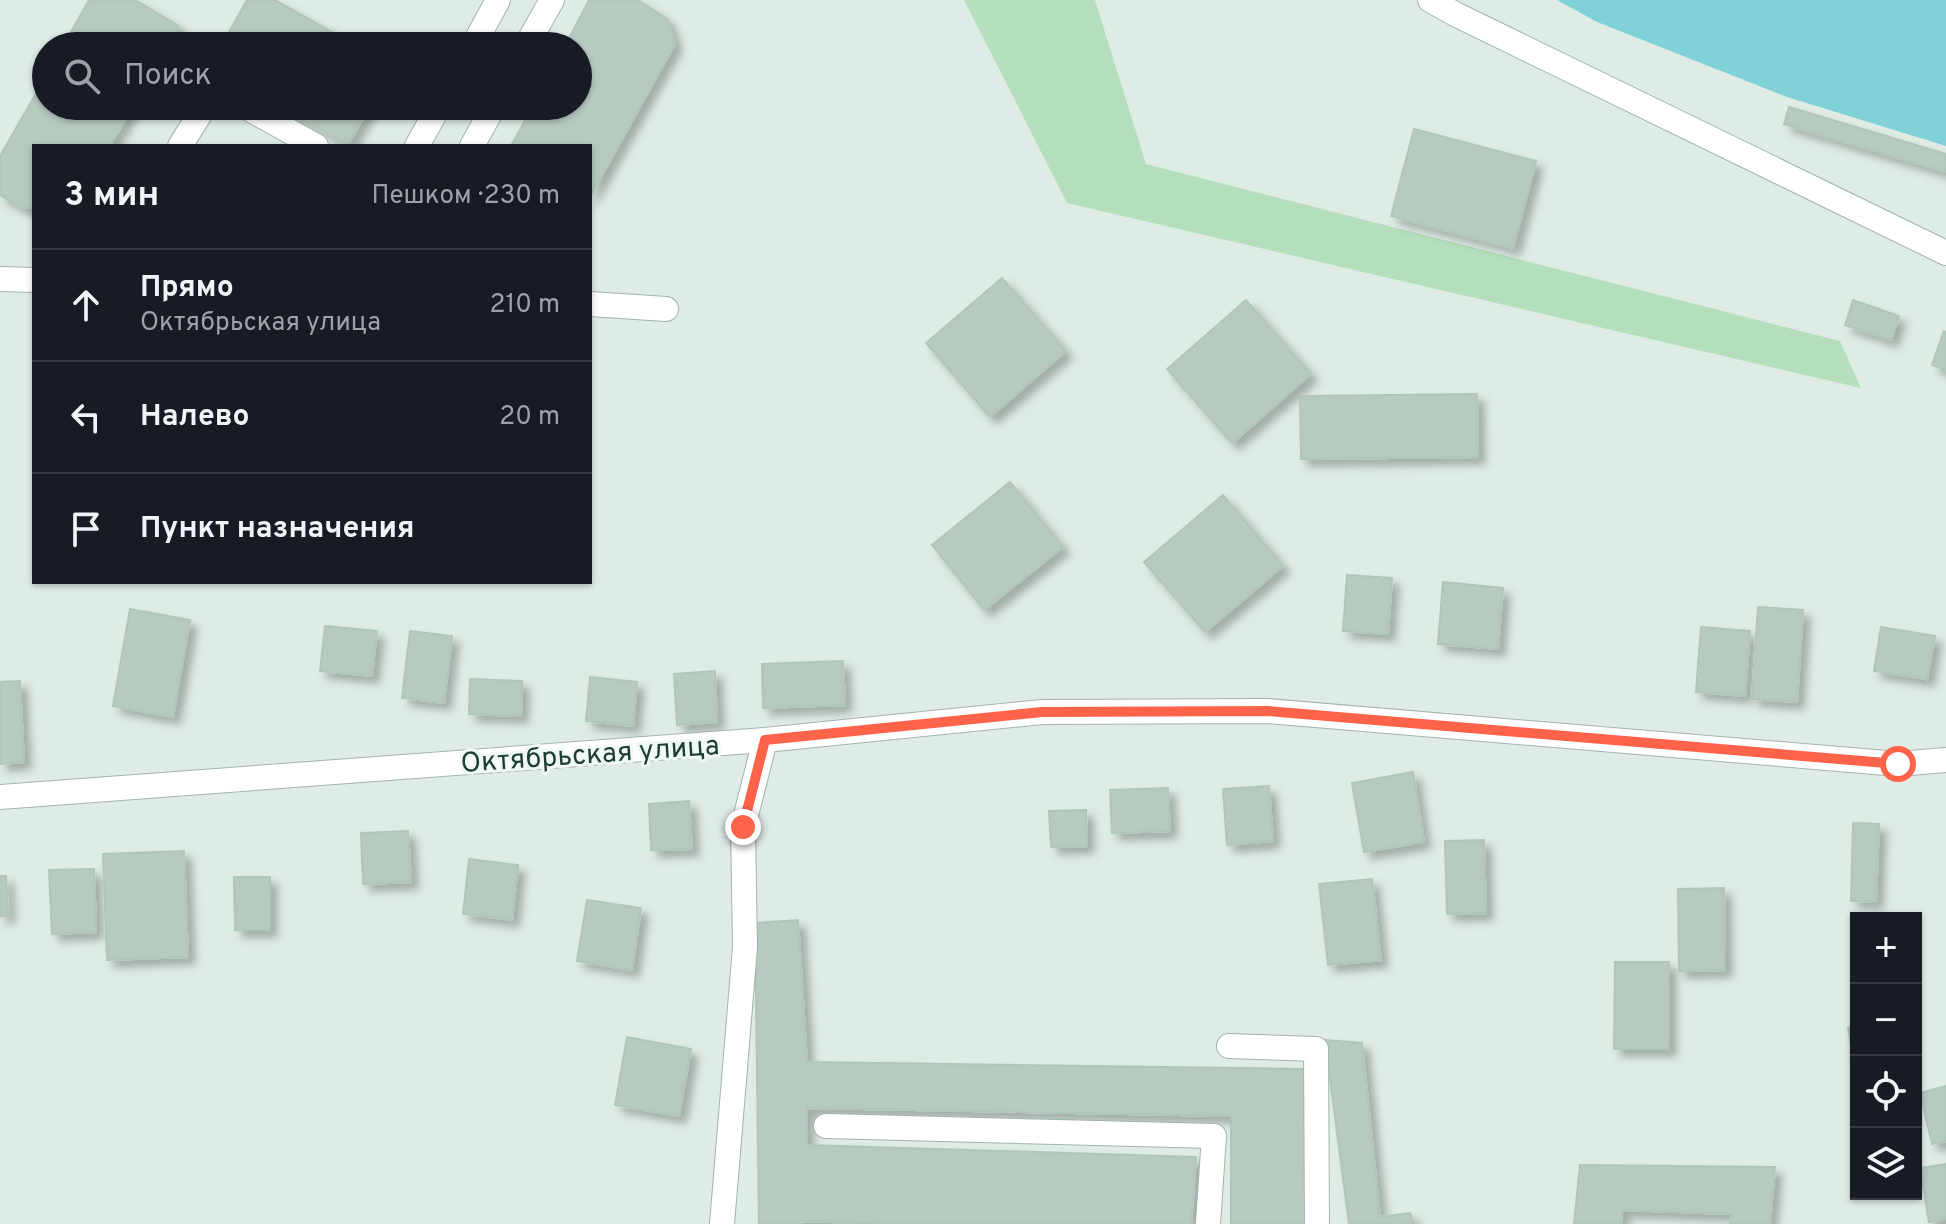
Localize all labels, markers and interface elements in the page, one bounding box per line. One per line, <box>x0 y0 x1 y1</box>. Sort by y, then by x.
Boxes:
search box <box>32 32 592 120</box>
icon: search <box>60 54 104 98</box>
text: Поиск <box>124 58 212 95</box>
text: 3 мин <box>64 175 159 218</box>
text: Пешком · 230 m <box>371 180 560 213</box>
text: Прямо <box>140 270 234 307</box>
icon: ahead <box>64 283 108 327</box>
text: 210 m <box>490 289 560 322</box>
text: Октябрьская улица <box>140 307 381 340</box>
icon: left <box>64 395 108 439</box>
text: Налево <box>140 399 249 436</box>
text: 20 m <box>499 401 560 434</box>
icon: arrive <box>64 507 108 551</box>
text: Пункт назначения <box>140 511 414 548</box>
street label: Октябрьская улица <box>460 729 721 783</box>
route start <box>1880 746 1916 782</box>
route end <box>725 809 761 845</box>
map controls <box>1850 912 1922 1200</box>
button: + <box>1850 912 1922 984</box>
button: − <box>1850 984 1922 1056</box>
button: locate <box>1850 1056 1922 1128</box>
button: layers <box>1850 1128 1922 1200</box>

